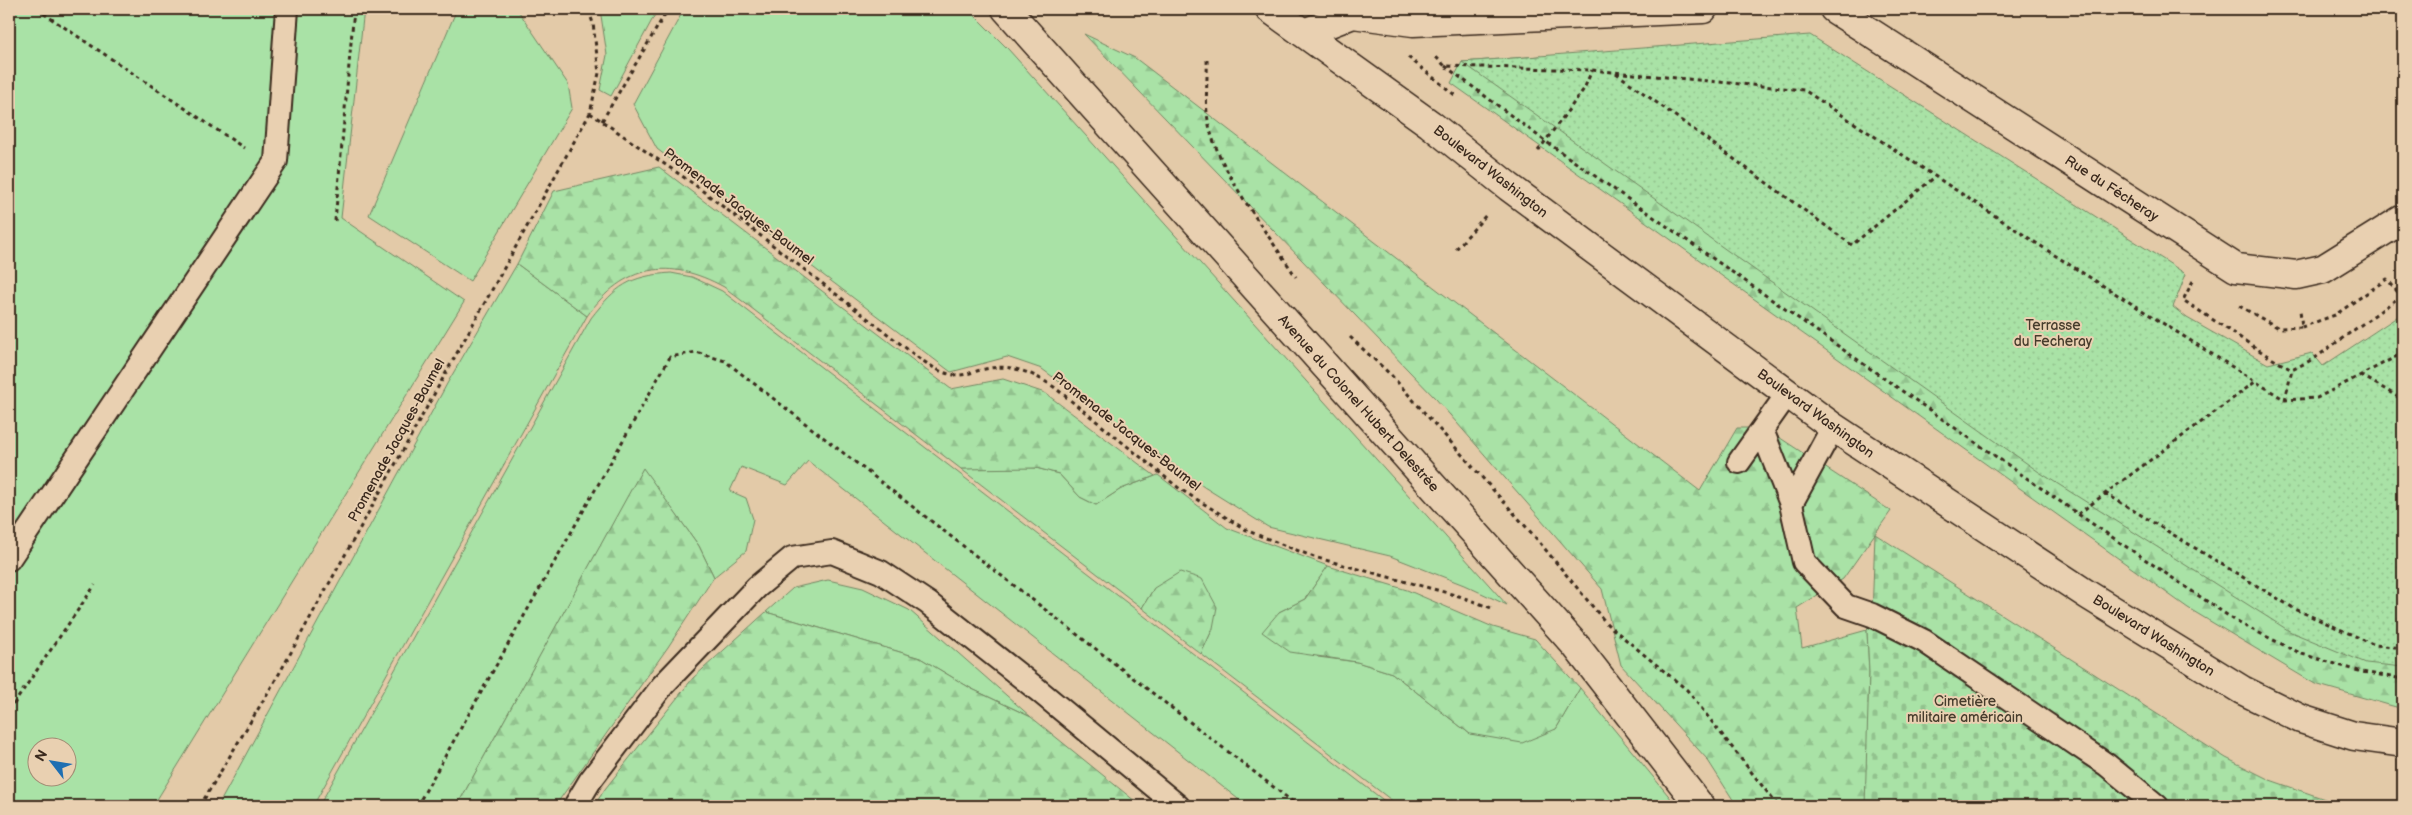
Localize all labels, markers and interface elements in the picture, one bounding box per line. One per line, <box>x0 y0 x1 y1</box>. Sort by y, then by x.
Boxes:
street label: Boulevard Washington <box>1430 121 1551 221</box>
street label: Promenade Jacques-Baumel <box>660 144 817 268</box>
street label: Rue du Fécheray <box>2062 152 2162 225</box>
street label: Avenue du Colonel Hubert Delestrée <box>1275 311 1443 495</box>
park label: Terrasse du Fecheray <box>2014 317 2093 350</box>
street label: Promenade Jacques-Baumel <box>344 356 448 525</box>
street label: Boulevard Washington <box>1754 365 1878 462</box>
street label: Promenade Jacques-Baumel <box>1049 368 1204 495</box>
street label: Boulevard Washington <box>2090 591 2218 680</box>
park label: Cimetière militaire américain <box>1907 693 2023 726</box>
north arrow <box>28 738 78 788</box>
text: N <box>31 747 51 764</box>

